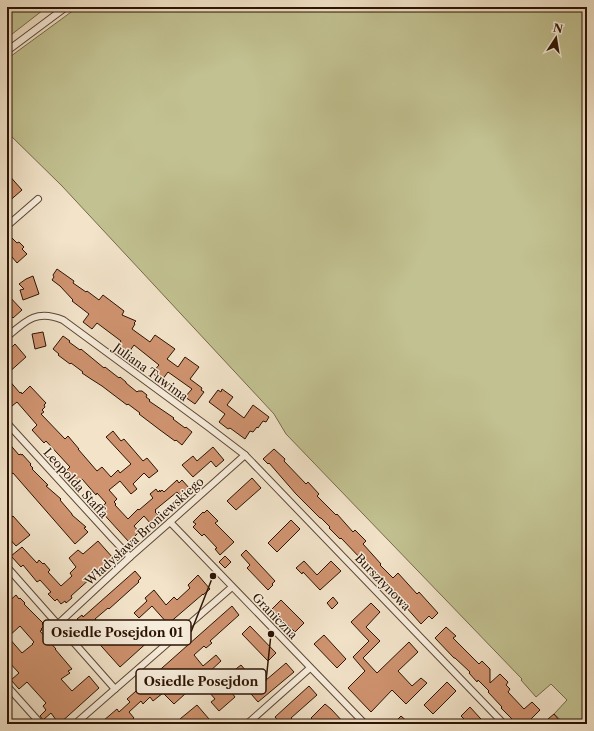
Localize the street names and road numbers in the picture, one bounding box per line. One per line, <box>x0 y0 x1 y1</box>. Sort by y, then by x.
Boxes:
street label: Juliana Tuwima <box>109 339 192 404</box>
street label: Leopolda Staffa <box>41 445 112 522</box>
street label: Władysława Broniewskiego <box>81 474 207 589</box>
street label: Bursztynowa <box>352 550 414 614</box>
street label: Graniczna <box>249 590 301 643</box>

